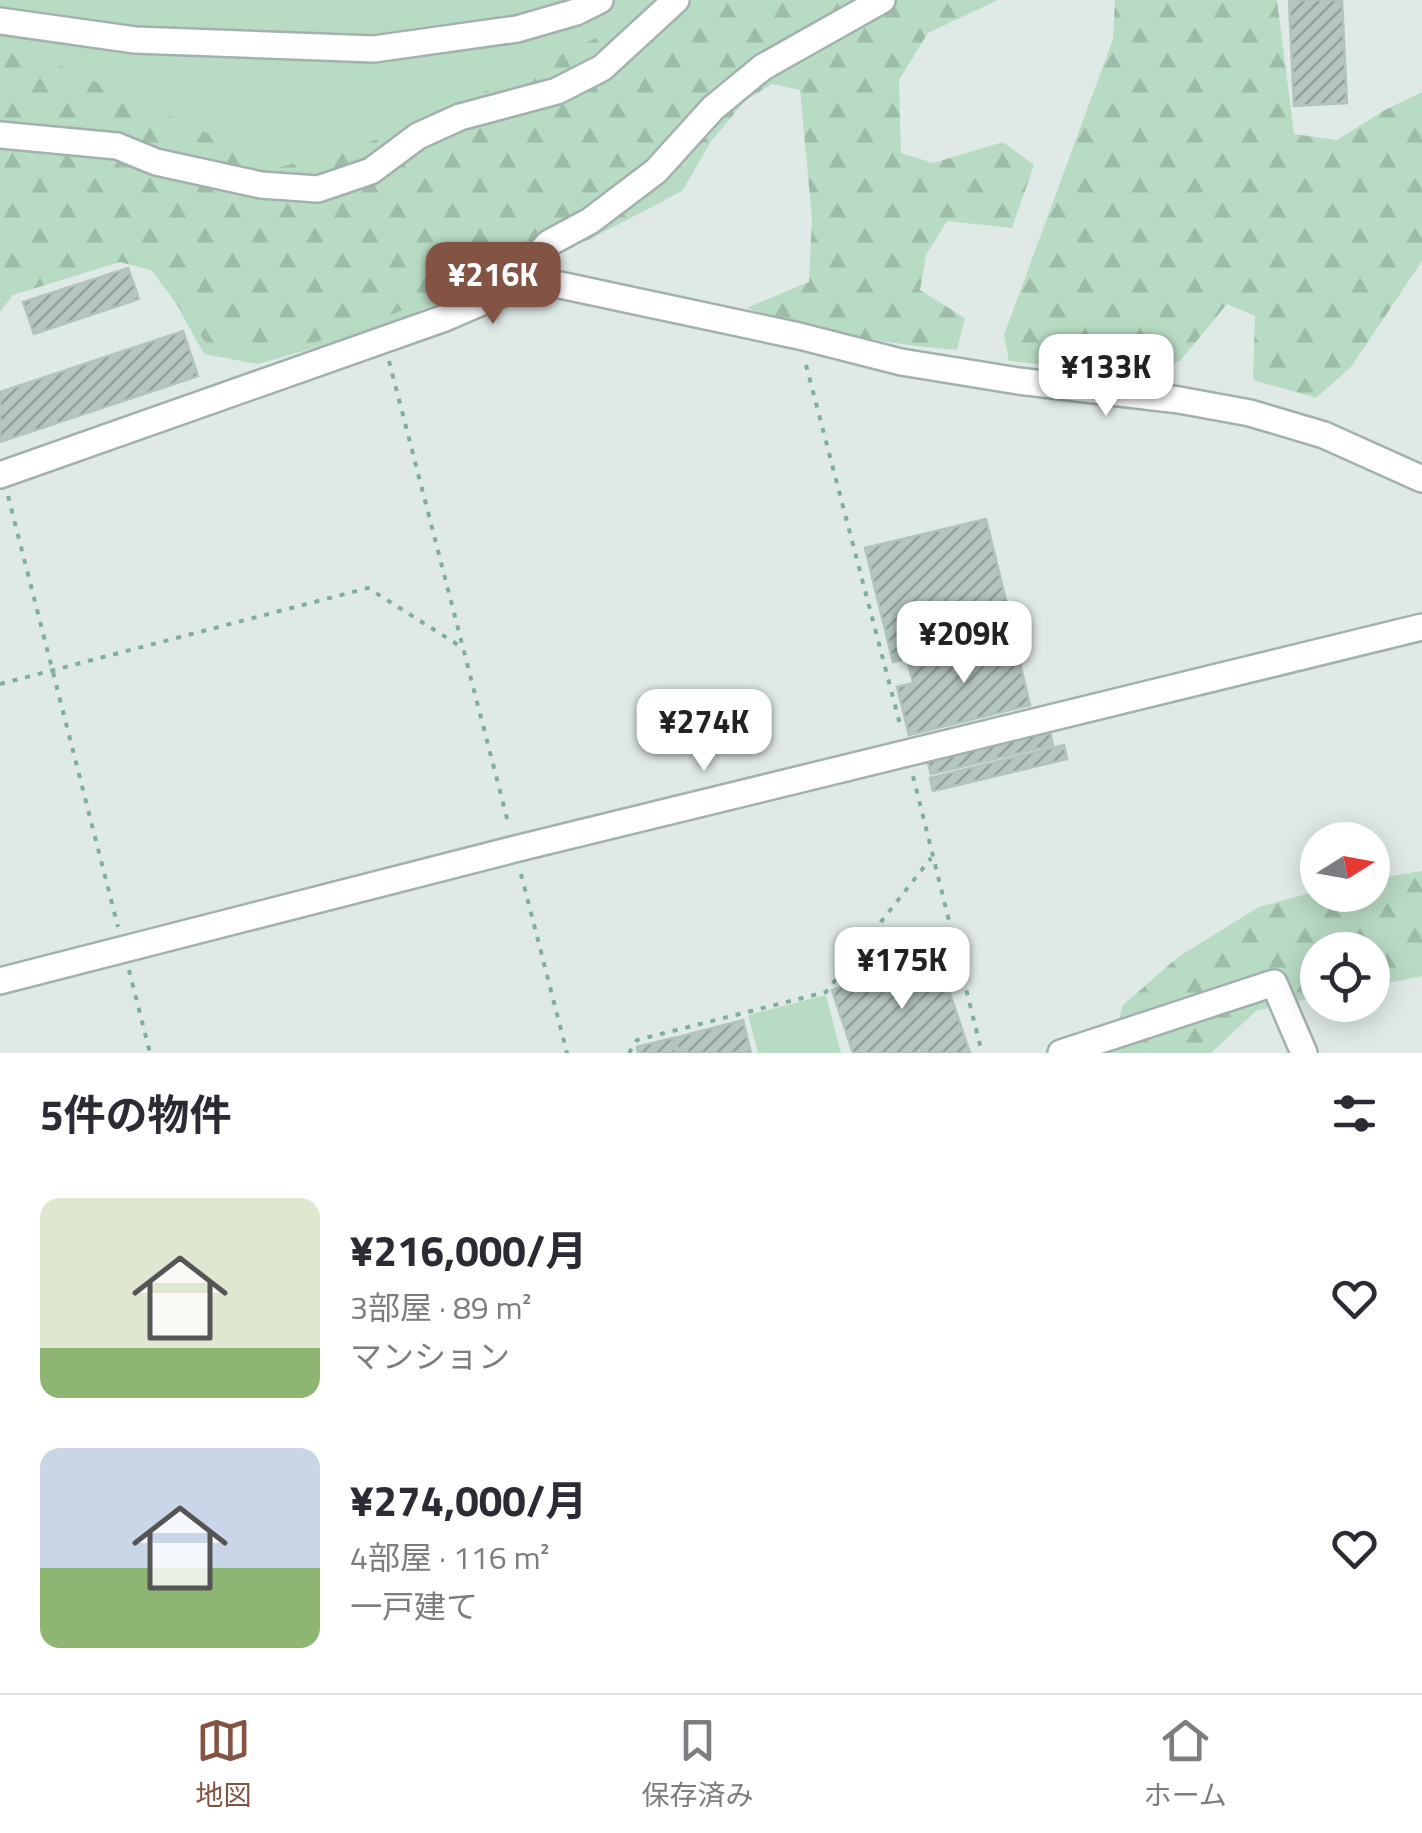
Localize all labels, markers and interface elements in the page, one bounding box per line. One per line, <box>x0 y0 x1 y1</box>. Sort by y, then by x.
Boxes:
pin: ¥216K <box>423 242 563 327</box>
text: ¥216K <box>448 250 538 298</box>
pin: ¥133K <box>1036 334 1176 419</box>
text: ¥133K <box>1061 342 1151 390</box>
pin: ¥209K <box>894 601 1034 686</box>
text: ¥209K <box>919 609 1009 657</box>
pin: ¥274K <box>634 689 774 774</box>
text: ¥274K <box>659 697 749 745</box>
north arrow <box>1300 822 1390 912</box>
map controls <box>1300 822 1390 1022</box>
pin: ¥175K <box>832 927 972 1012</box>
button: locate <box>1300 932 1390 1022</box>
text: ¥175K <box>857 935 947 983</box>
text: 5件の物件 <box>40 1082 232 1146</box>
icon: filters <box>1327 1086 1382 1141</box>
text: ¥216,000/月 <box>350 1218 587 1282</box>
icon: home <box>120 1238 240 1358</box>
icon: heart <box>1327 1271 1382 1326</box>
text: 3部屋 · 89 m² <box>350 1283 532 1331</box>
text: マンション <box>350 1332 510 1380</box>
text: ¥274,000/月 <box>350 1468 587 1532</box>
icon: home <box>120 1488 240 1608</box>
icon: heart <box>1327 1521 1382 1576</box>
text: 4部屋 · 116 m² <box>350 1533 549 1581</box>
text: 一戸建て <box>350 1582 478 1630</box>
tab: 地図 <box>195 1713 251 1816</box>
tab: 保存済み <box>641 1713 753 1816</box>
tab: ホーム <box>1144 1713 1227 1816</box>

